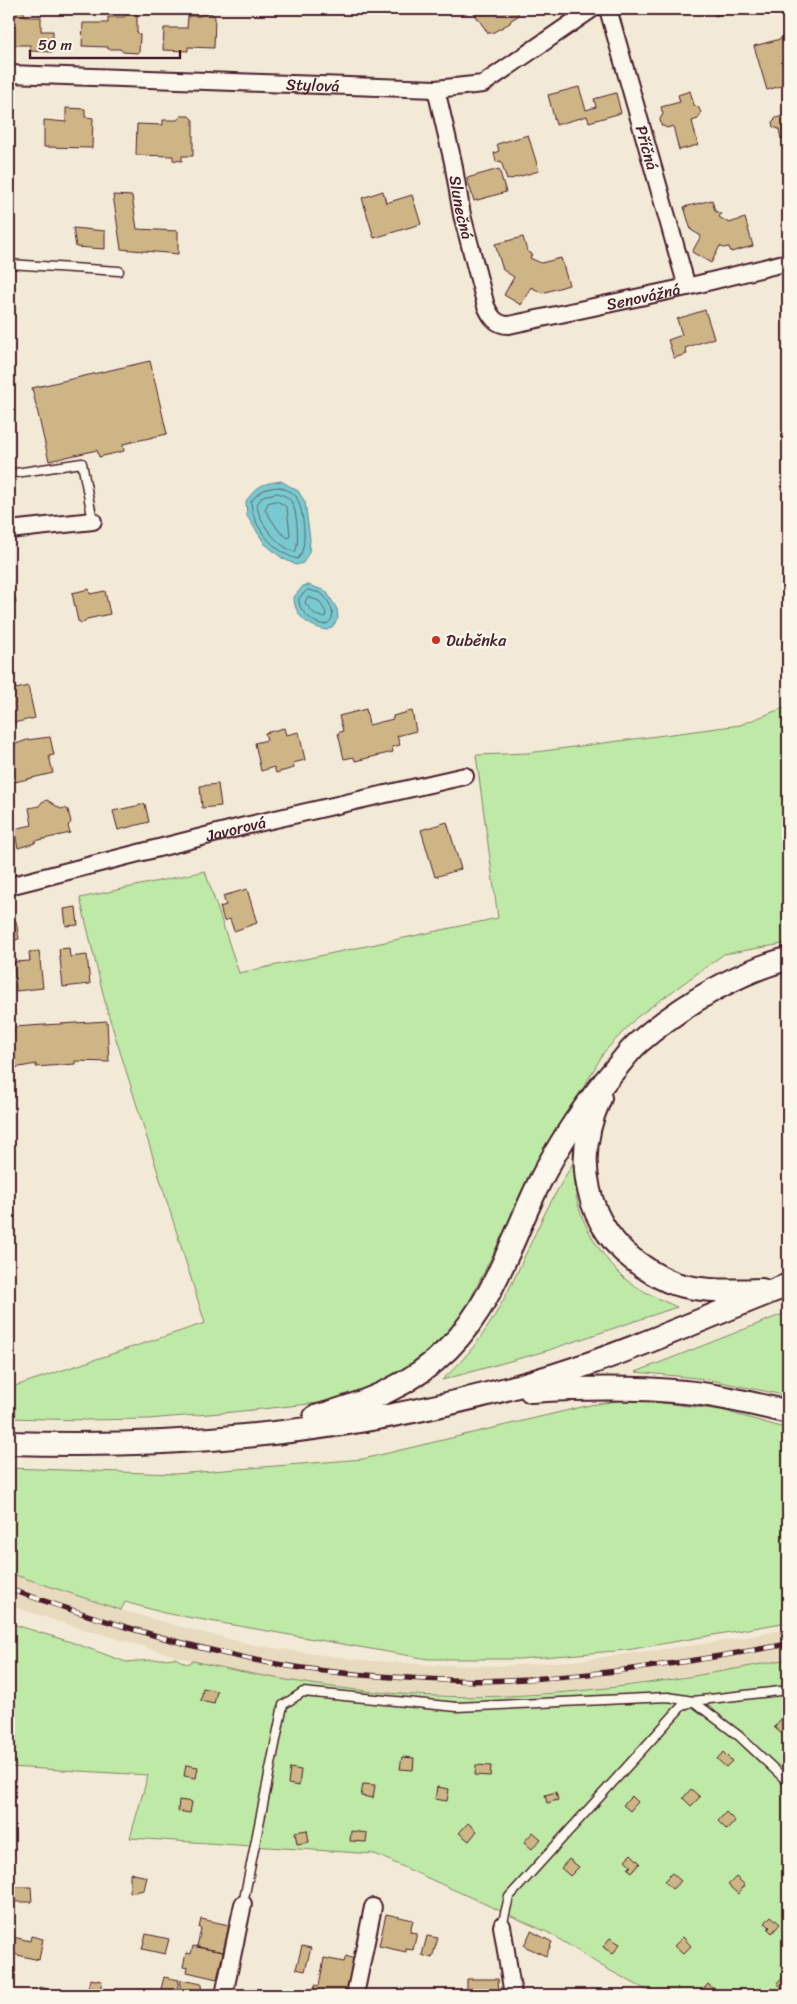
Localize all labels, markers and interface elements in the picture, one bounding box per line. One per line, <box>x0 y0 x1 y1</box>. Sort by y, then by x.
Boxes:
scale bar <box>30 28 180 60</box>
text: 50 m <box>38 32 73 58</box>
street label: Stylová <box>286 70 340 101</box>
street label: Příčná <box>627 122 667 173</box>
street label: Slunečná <box>440 173 482 243</box>
street label: Senovážná <box>604 275 683 319</box>
place label: Duběnka <box>446 626 507 655</box>
marker: Duběnka <box>430 634 442 646</box>
street label: Javorová <box>202 808 269 851</box>

